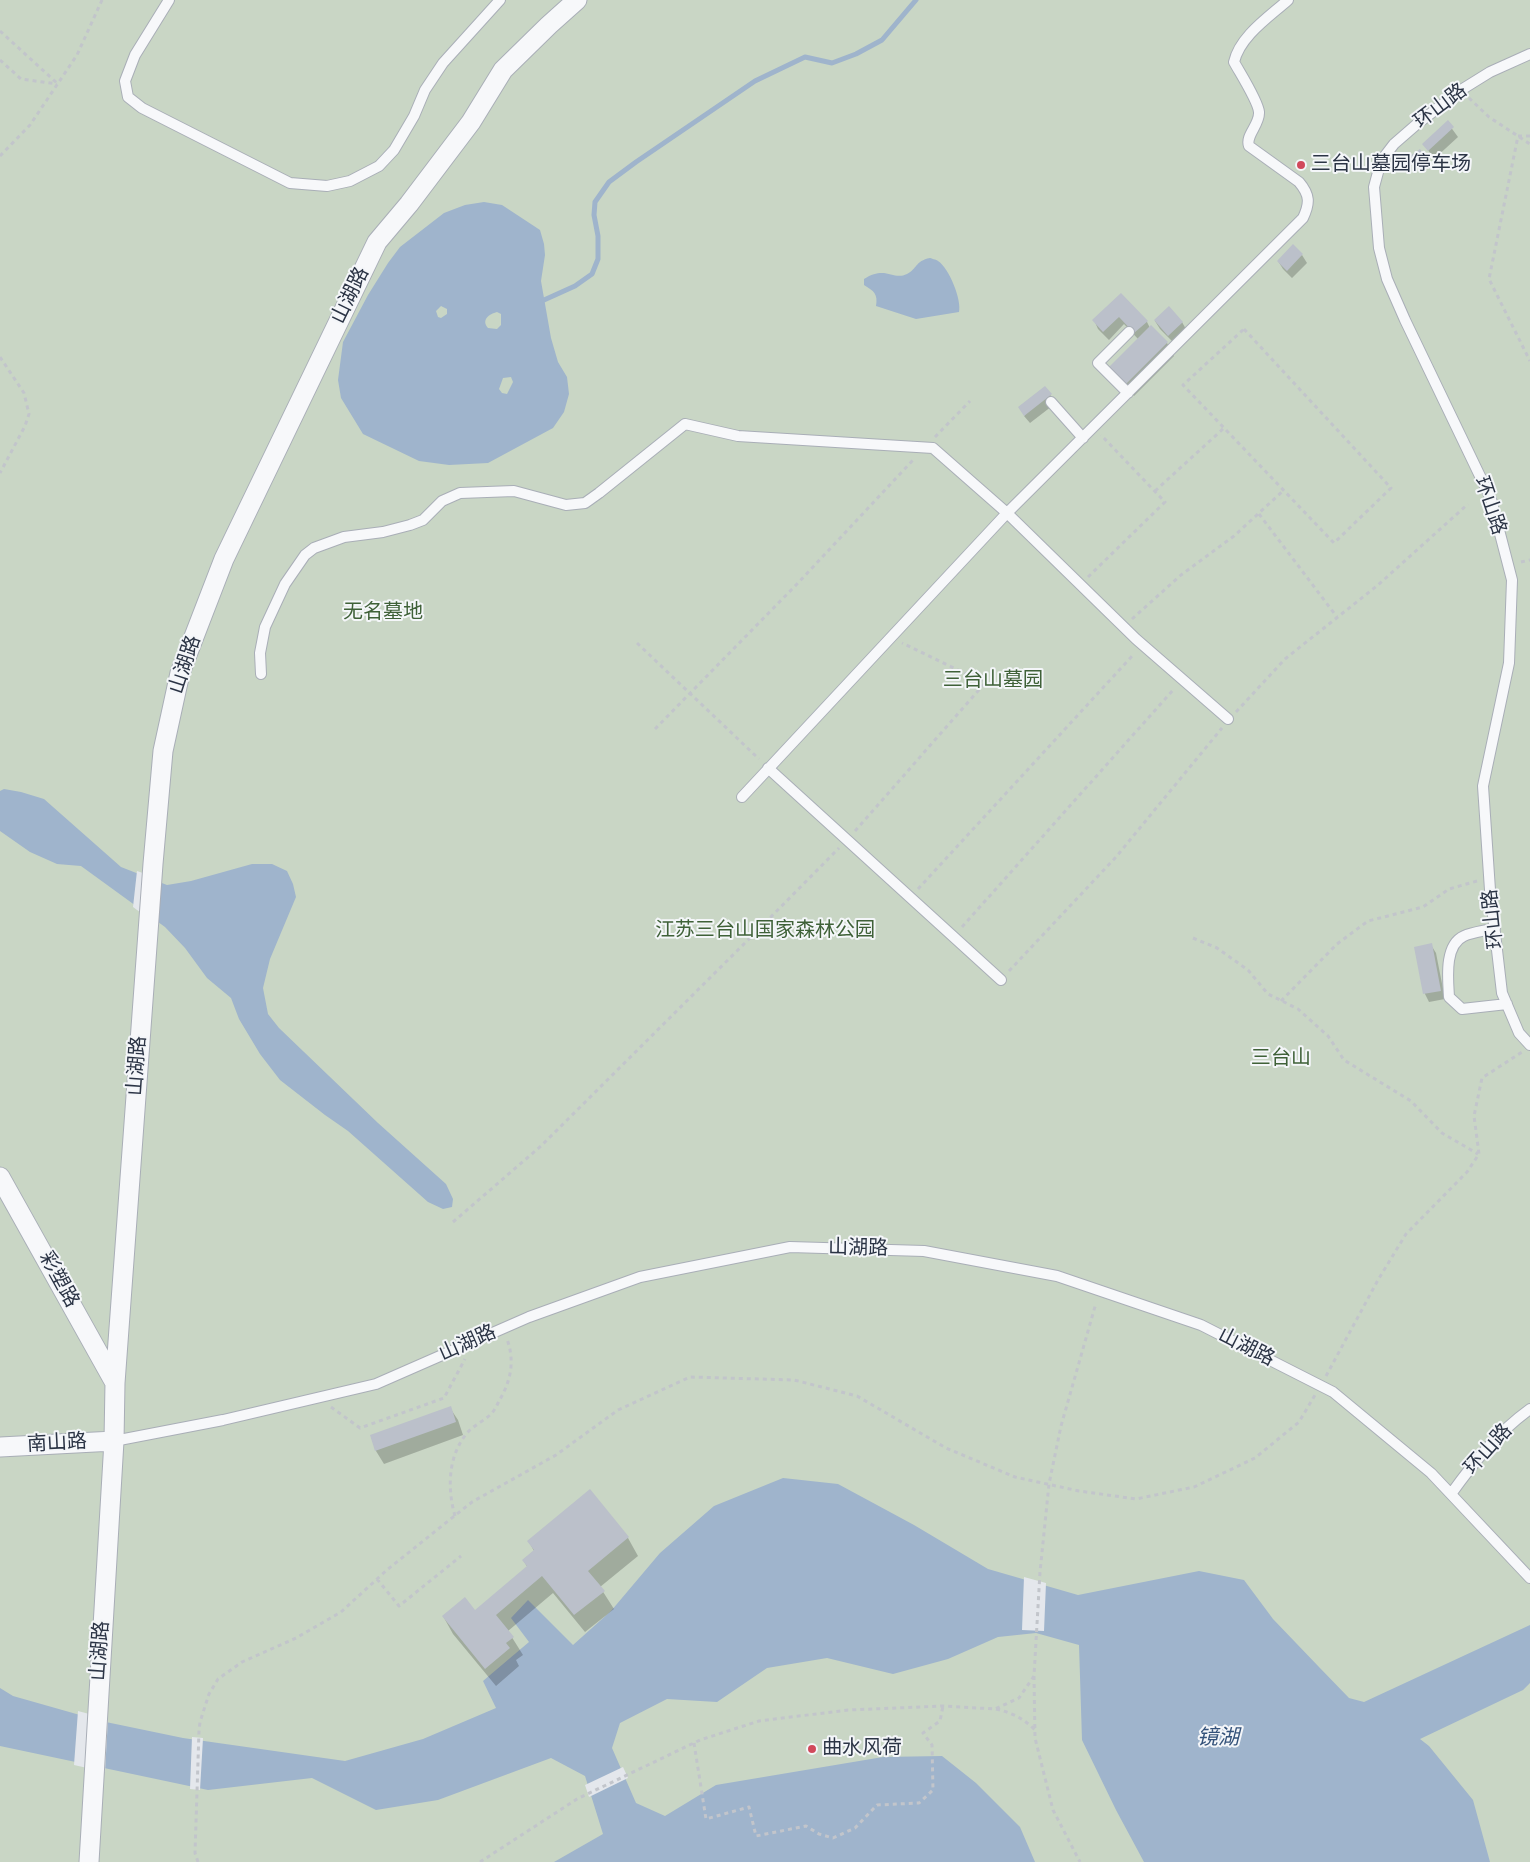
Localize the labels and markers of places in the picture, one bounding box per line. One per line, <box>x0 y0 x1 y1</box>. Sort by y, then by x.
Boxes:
place label: 三台山墓园停车场 <box>1311 153 1471 177</box>
marker: 三台山墓园停车场 <box>1295 159 1307 171</box>
place label: 曲水风荷 <box>822 1737 902 1761</box>
marker: 曲水风荷 <box>806 1743 818 1755</box>

